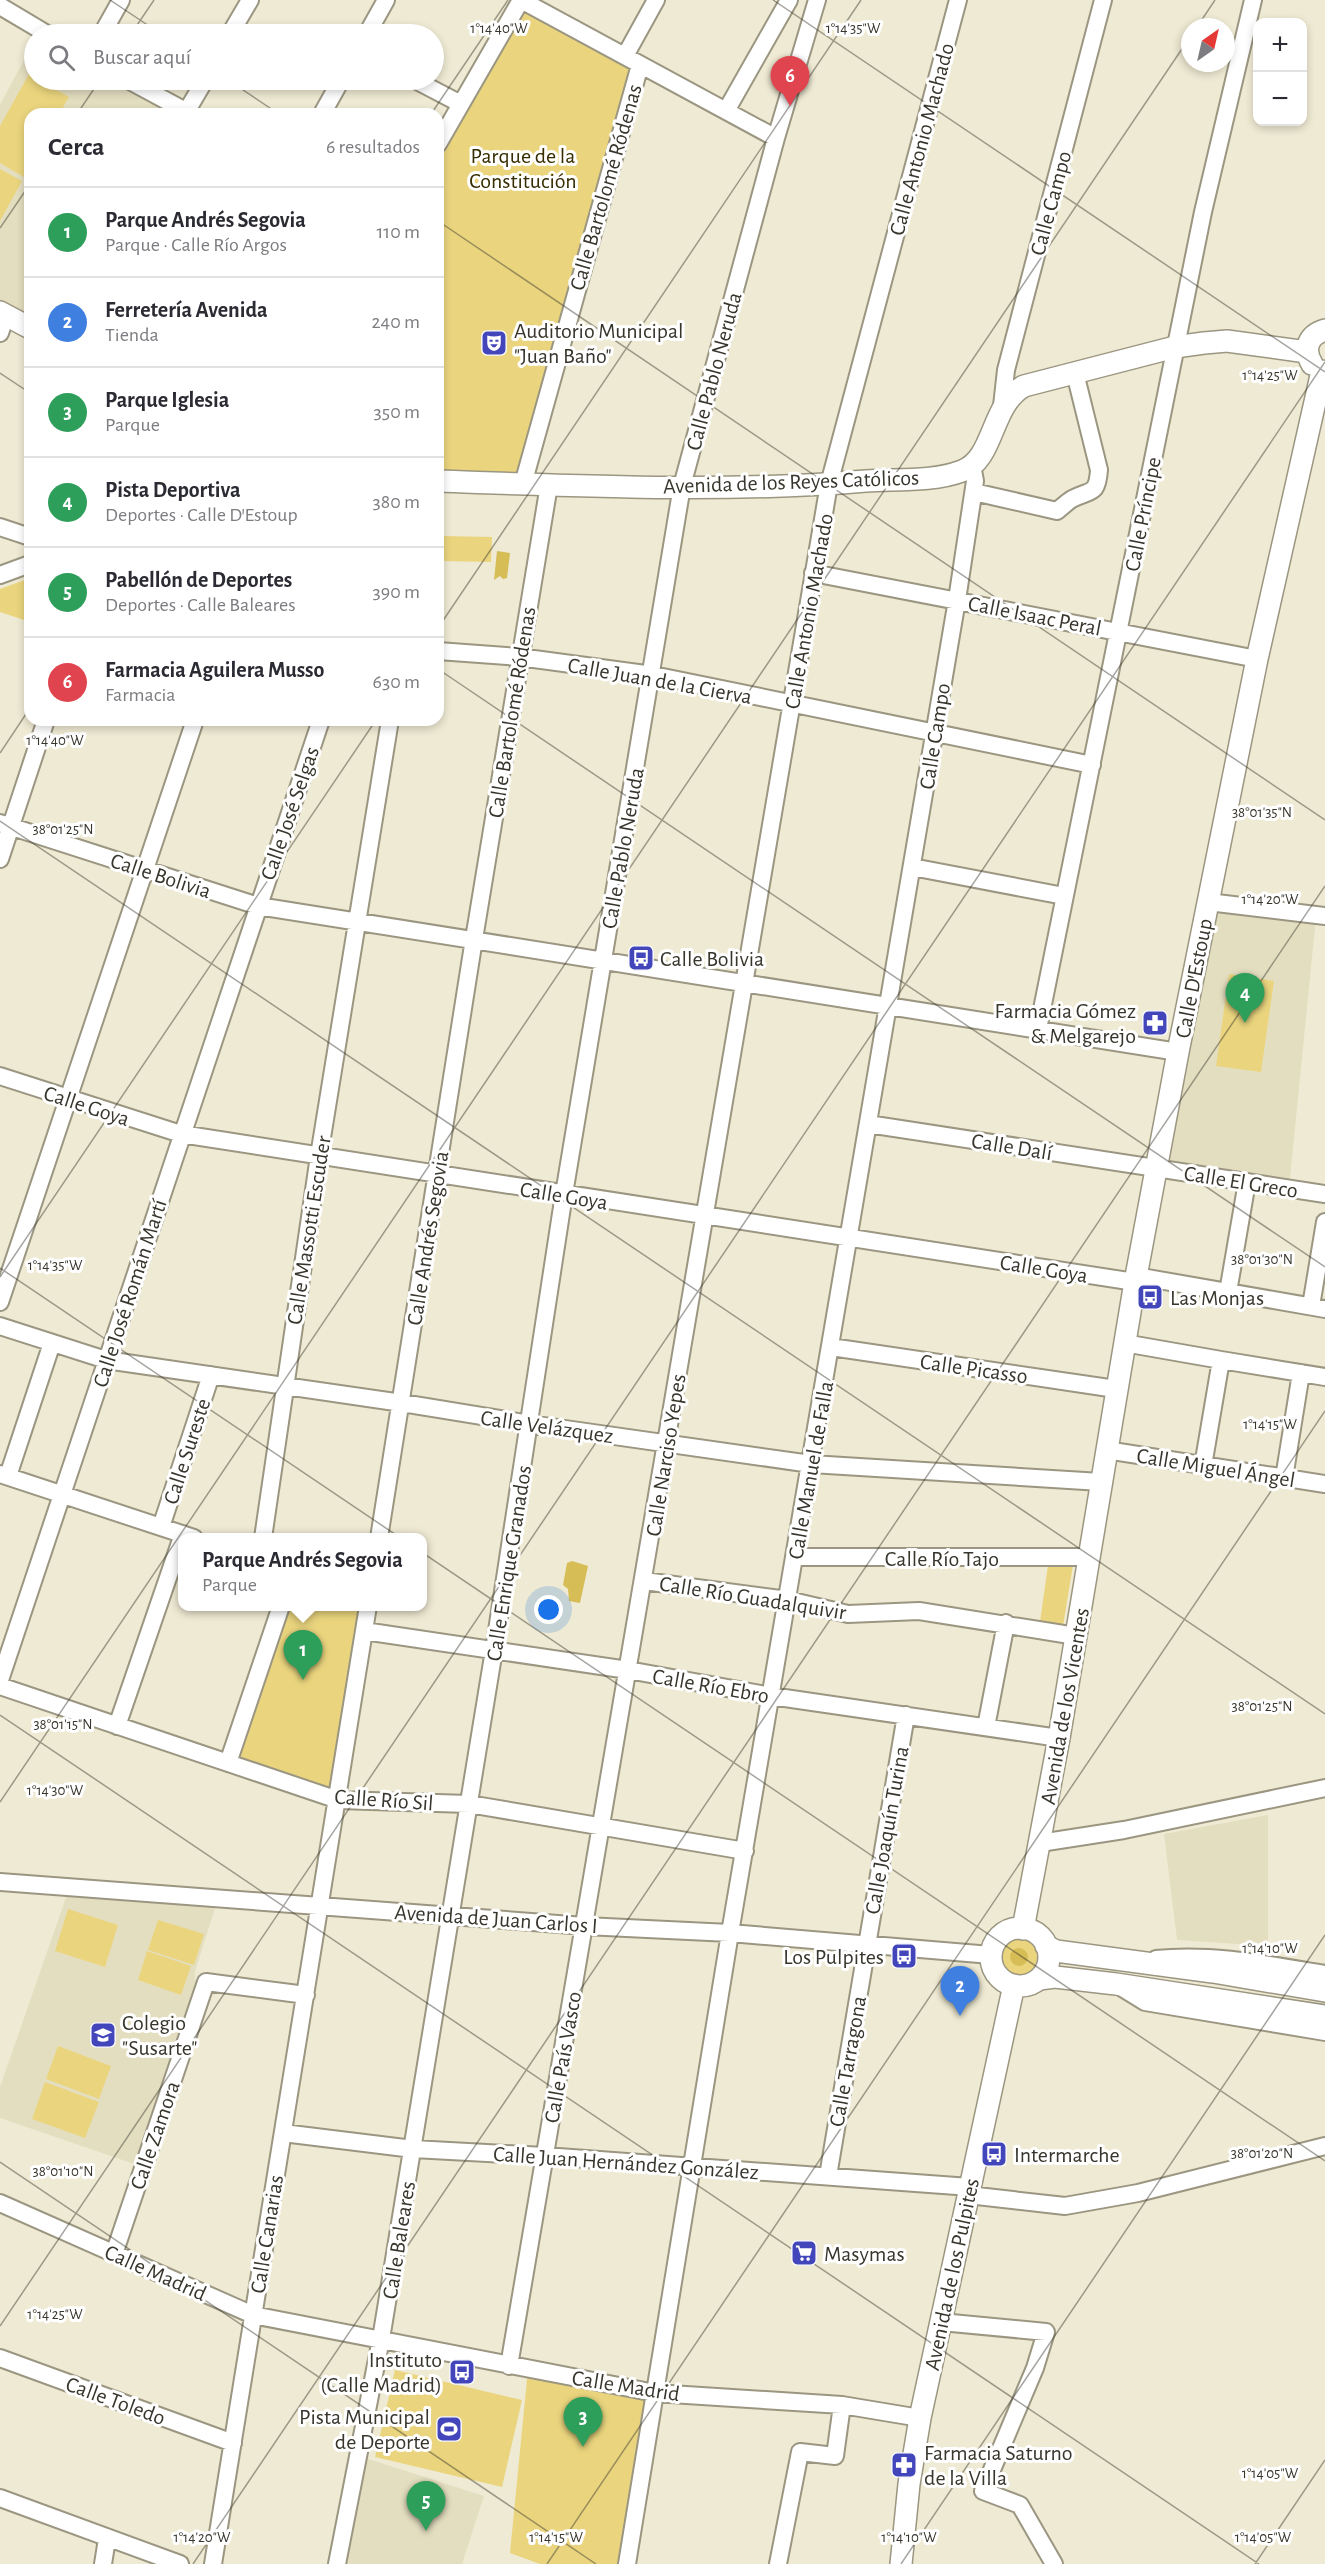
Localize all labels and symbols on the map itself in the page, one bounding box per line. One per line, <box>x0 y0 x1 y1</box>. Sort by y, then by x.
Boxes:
north arrow <box>1181 18 1235 72</box>
text: 1°14'40"W <box>470 21 528 36</box>
text: 1°14'35"W <box>826 21 881 36</box>
street label: Calle Antonio Machado <box>886 41 958 238</box>
pin: 6 <box>770 57 810 106</box>
street label: Calle Bartolomé Ródenas <box>566 82 646 293</box>
park label: Parque de la Constitución <box>469 145 577 192</box>
street label: Calle Campo <box>1026 149 1075 258</box>
street label: Calle Pablo Neruda <box>682 290 746 453</box>
place label: Auditorio Municipal "Juan Baño" <box>514 320 684 367</box>
theatre icon: Auditorio Municipal "Juan Baño" <box>479 328 509 358</box>
text: 1°14'25"W <box>1242 368 1298 383</box>
street label: Calle Príncipe <box>1121 455 1165 573</box>
street label: Avenida de los Reyes Católicos <box>663 467 920 497</box>
street label: Calle Antonio Machado <box>781 512 837 711</box>
street label: Calle Isaac Peral <box>966 592 1103 640</box>
street label: Calle Bartolomé Ródenas <box>484 605 540 819</box>
street label: Calle Juan de la Cierva <box>566 654 754 708</box>
street label: Calle Campo <box>916 681 954 791</box>
text: 1°14'40"W <box>26 733 84 748</box>
street label: Calle José Selgas <box>257 744 323 883</box>
street label: Calle Pablo Neruda <box>598 766 648 930</box>
text: 38°01'35"N <box>1232 805 1292 820</box>
text: 38°01'25"N <box>33 822 93 837</box>
street label: Calle Bolivia <box>108 849 214 903</box>
text: 1°14'20"W <box>1242 892 1299 907</box>
street label: Calle D'Estoup <box>1172 916 1216 1040</box>
bus stop icon: Calle Bolivia <box>626 943 656 973</box>
place label: Calle Bolivia <box>660 948 764 970</box>
pin: 4 <box>1226 974 1264 1023</box>
place label: Farmacia Gómez & Melgarejo <box>995 1000 1136 1047</box>
pharmacy icon: Farmacia Gómez & Melgarejo <box>1140 1008 1170 1038</box>
street label: Calle Goya <box>41 1082 132 1130</box>
street label: Calle Dalí <box>970 1130 1054 1164</box>
street label: Calle Massotti Escuder <box>283 1134 335 1326</box>
street label: Calle Andrés Segovia <box>403 1149 453 1327</box>
street label: Calle El Greco <box>1182 1162 1299 1202</box>
street label: Calle Goya <box>518 1178 609 1214</box>
street label: Calle José Román Martí <box>89 1196 171 1390</box>
street label: Calle Goya <box>998 1251 1089 1287</box>
text: 38°01'30"N <box>1231 1252 1293 1267</box>
text: 1°14'35"W <box>28 1258 83 1273</box>
bus stop icon: Las Monjas <box>1135 1282 1165 1312</box>
place label: Las Monjas <box>1170 1287 1264 1309</box>
street label: Calle Picasso <box>919 1351 1029 1387</box>
street label: Calle Narciso Yepes <box>642 1372 690 1538</box>
street label: Calle Manuel de Falla <box>784 1379 837 1561</box>
street label: Calle Sureste <box>160 1396 214 1507</box>
street label: Calle Velázquez <box>479 1407 615 1447</box>
text: 1°14'15"W <box>1243 1417 1297 1432</box>
street label: Calle Miguel Ángel <box>1135 1444 1297 1491</box>
street label: Calle Enrique Granados <box>483 1464 535 1663</box>
street label: Calle Río Tajo <box>885 1548 999 1570</box>
street label: Calle Río Guadalquivir <box>658 1572 848 1624</box>
your location <box>534 1595 563 1624</box>
street label: Avenida de los Vicentes <box>1037 1606 1093 1806</box>
pin: 1 <box>284 1630 322 1680</box>
street label: Calle Río Ebro <box>651 1665 771 1707</box>
text: 38°01'25"N <box>1232 1699 1292 1714</box>
text: 38°01'15"N <box>33 1717 93 1732</box>
street label: Calle Joaquín Turina <box>861 1744 913 1916</box>
text: 1°14'30"W <box>27 1783 84 1798</box>
street label: Calle Río Sil <box>334 1786 434 1814</box>
street label: Avenida de Juan Carlos I <box>394 1901 598 1937</box>
bus stop icon: Los Pulpites <box>889 1941 919 1971</box>
text: 1°14'10"W <box>1242 1941 1298 1956</box>
place label: Los Pulpites <box>783 1946 884 1968</box>
pin: 2 <box>940 1966 980 2016</box>
street label: Calle País Vasco <box>541 1990 585 2125</box>
street label: Calle Tarragona <box>826 1994 870 2128</box>
place label: Colegio "Susarte" <box>122 2012 197 2059</box>
school or university icon: Colegio "Susarte" <box>88 2020 118 2050</box>
street label: Calle Zamora <box>126 2078 184 2192</box>
bus stop icon: Intermarche <box>979 2139 1009 2169</box>
street label: Calle Juan Hernández González <box>492 2143 760 2183</box>
place label: Intermarche <box>1014 2144 1120 2166</box>
text: 38°01'20"N <box>1231 2146 1293 2161</box>
text: 38°01'10"N <box>33 2164 93 2179</box>
street label: Calle Canarias <box>247 2173 287 2295</box>
street label: Avenida de los Pulpites <box>921 2176 983 2372</box>
street label: Calle Baleares <box>379 2180 419 2301</box>
supermarket icon: Masymas <box>789 2238 819 2268</box>
street label: Calle Madrid <box>101 2241 210 2305</box>
place label: Masymas <box>824 2243 905 2265</box>
text: 1°14'25"W <box>27 2307 83 2322</box>
place label: Instituto (Calle Madrid) <box>320 2349 442 2396</box>
bus stop icon: Instituto (Calle Madrid) <box>447 2357 477 2387</box>
street label: Calle Madrid <box>570 2367 681 2405</box>
street label: Calle Toledo <box>63 2373 168 2429</box>
pin: 3 <box>564 2398 602 2447</box>
place label: Pista Municipal de Deporte <box>299 2406 430 2453</box>
sports icon: Pista Municipal de Deporte <box>434 2414 464 2444</box>
place label: Farmacia Saturno de la Villa <box>924 2442 1073 2489</box>
pharmacy icon: Farmacia Saturno de la Villa <box>889 2450 919 2480</box>
text: 1°14'05"W <box>1242 2466 1299 2481</box>
pin: 5 <box>406 2482 446 2531</box>
text: 1°14'20"W <box>174 2530 231 2545</box>
text: 1°14'15"W <box>529 2530 583 2545</box>
text: 1°14'10"W <box>881 2530 937 2545</box>
text: 1°14'05"W <box>1235 2530 1292 2545</box>

